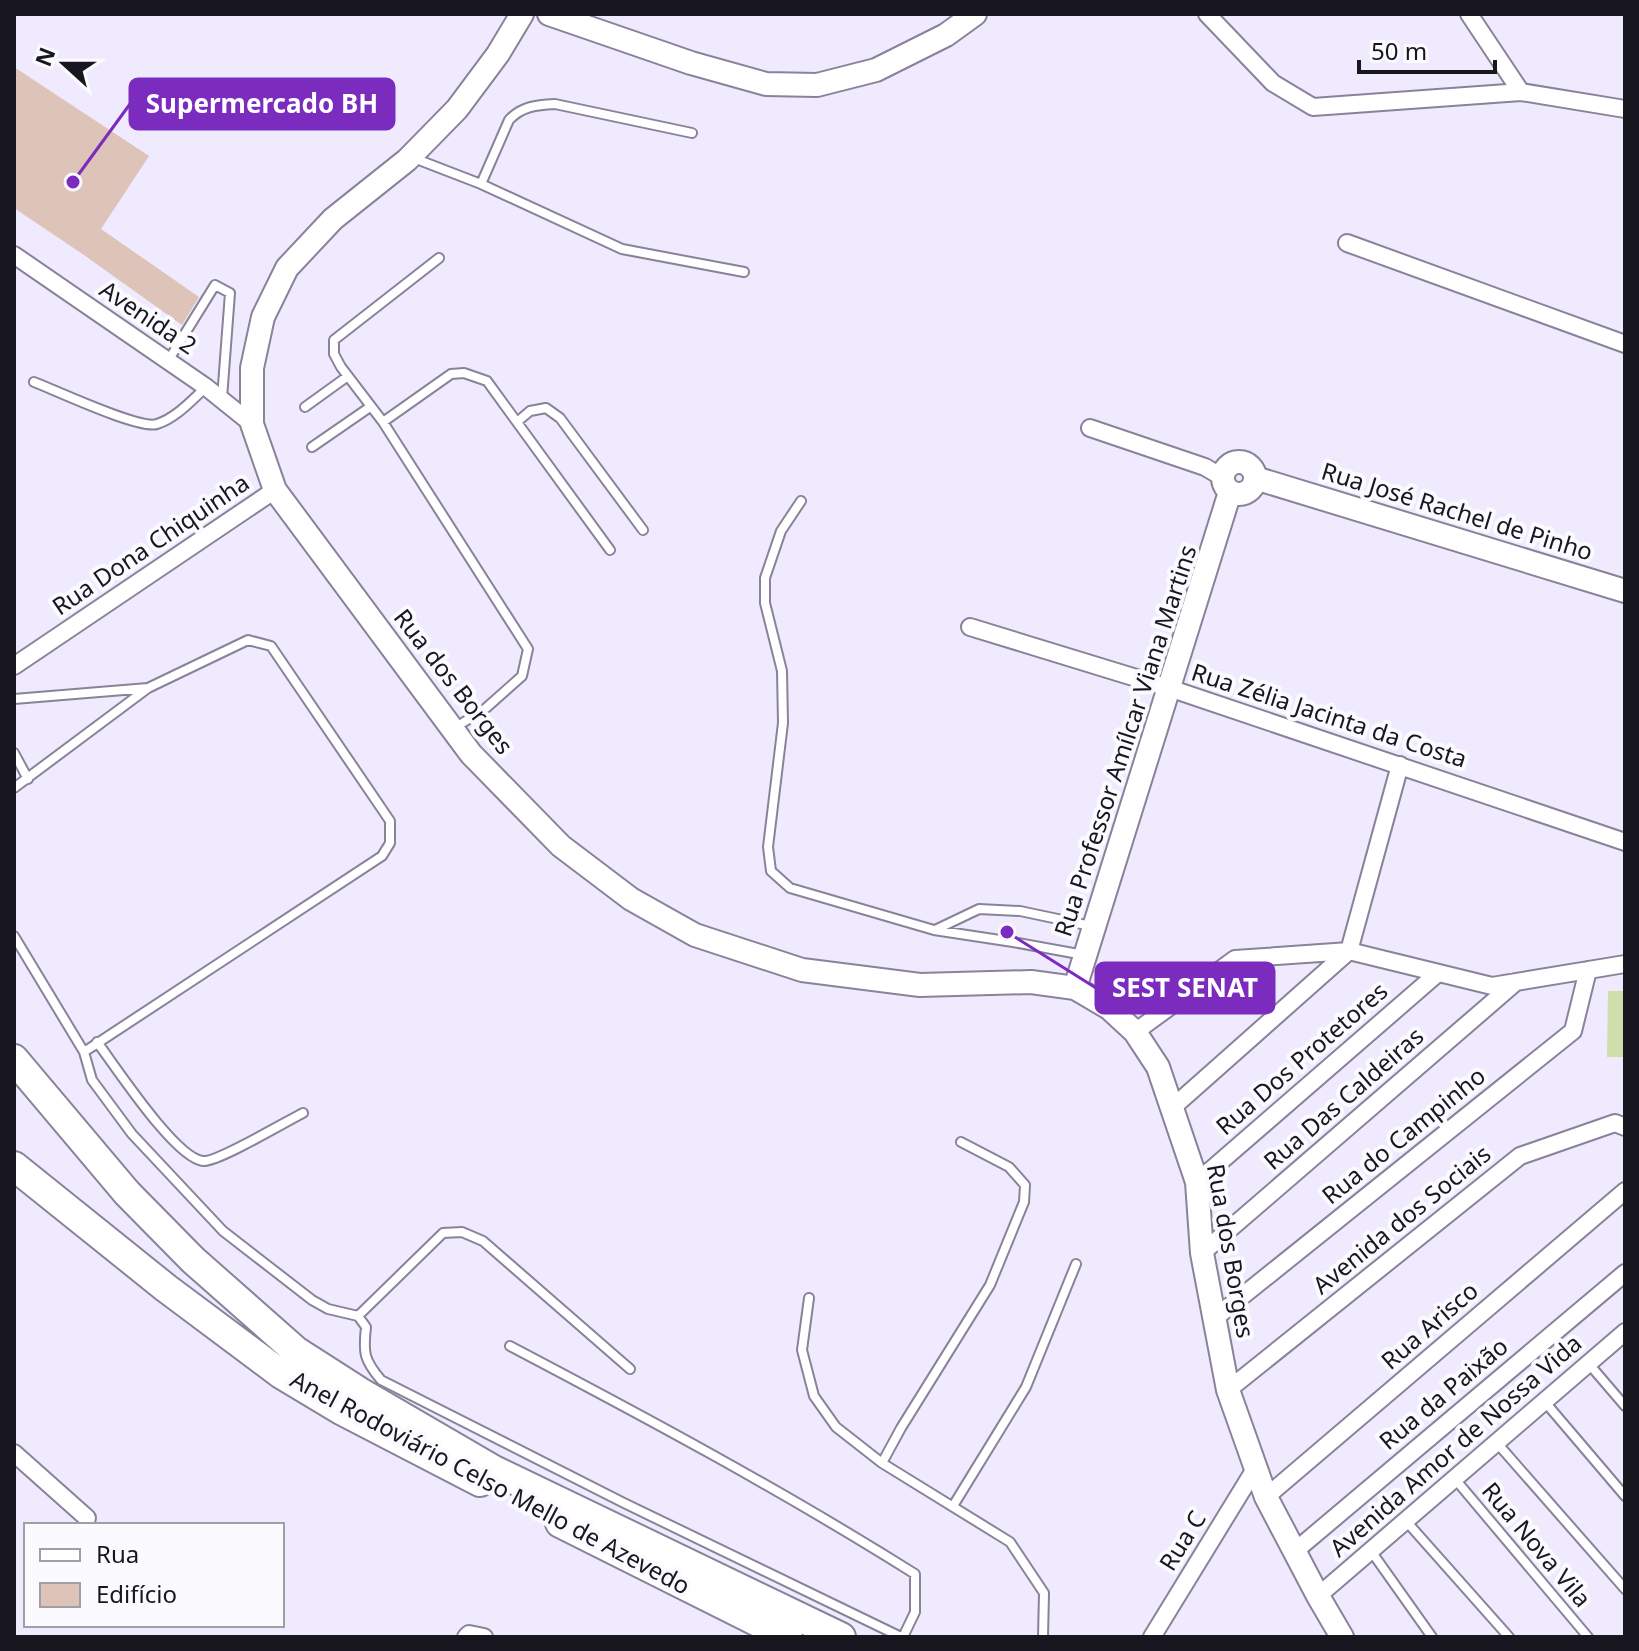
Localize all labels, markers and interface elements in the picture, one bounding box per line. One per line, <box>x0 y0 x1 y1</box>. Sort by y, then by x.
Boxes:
north arrow <box>24 24 104 104</box>
scale bar <box>1359 24 1495 74</box>
text: 50 m <box>1371 34 1427 67</box>
text: N <box>27 43 62 70</box>
callout: Supermercado BH <box>130 79 394 129</box>
text: Supermercado BH <box>146 85 378 121</box>
street label: Avenida 2 <box>94 272 204 361</box>
street label: Rua José Rachel de Pinho <box>1318 454 1597 568</box>
street label: Rua Dona Chiquinha <box>45 465 255 622</box>
street label: Rua Professor Amílcar Viana Martins <box>1046 541 1204 940</box>
street label: Rua dos Borges <box>387 602 521 761</box>
street label: Rua Zélia Jacinta da Costa <box>1188 654 1471 775</box>
callout: SEST SENAT <box>1096 963 1274 1013</box>
text: SEST SENAT <box>1112 969 1258 1005</box>
street label: Rua Dos Protetores <box>1208 974 1394 1142</box>
street label: Rua Das Caldeiras <box>1256 1019 1430 1177</box>
street label: Rua do Campinho <box>1314 1059 1492 1211</box>
street label: Avenida dos Sociais <box>1305 1137 1497 1301</box>
street label: Rua dos Borges <box>1200 1161 1263 1340</box>
street label: Rua Arisco <box>1373 1274 1485 1376</box>
street label: Avenida Amor de Nossa Vida <box>1322 1326 1588 1564</box>
street label: Rua da Paixão <box>1372 1329 1514 1457</box>
street label: Anel Rodoviário Celso Mello de Azevedo <box>285 1362 696 1601</box>
street label: Rua Nova Vila <box>1475 1474 1599 1614</box>
street label: Rua C <box>1151 1504 1213 1576</box>
legend <box>24 1523 284 1627</box>
text: Rua <box>96 1537 139 1570</box>
text: Edifício <box>96 1577 177 1610</box>

